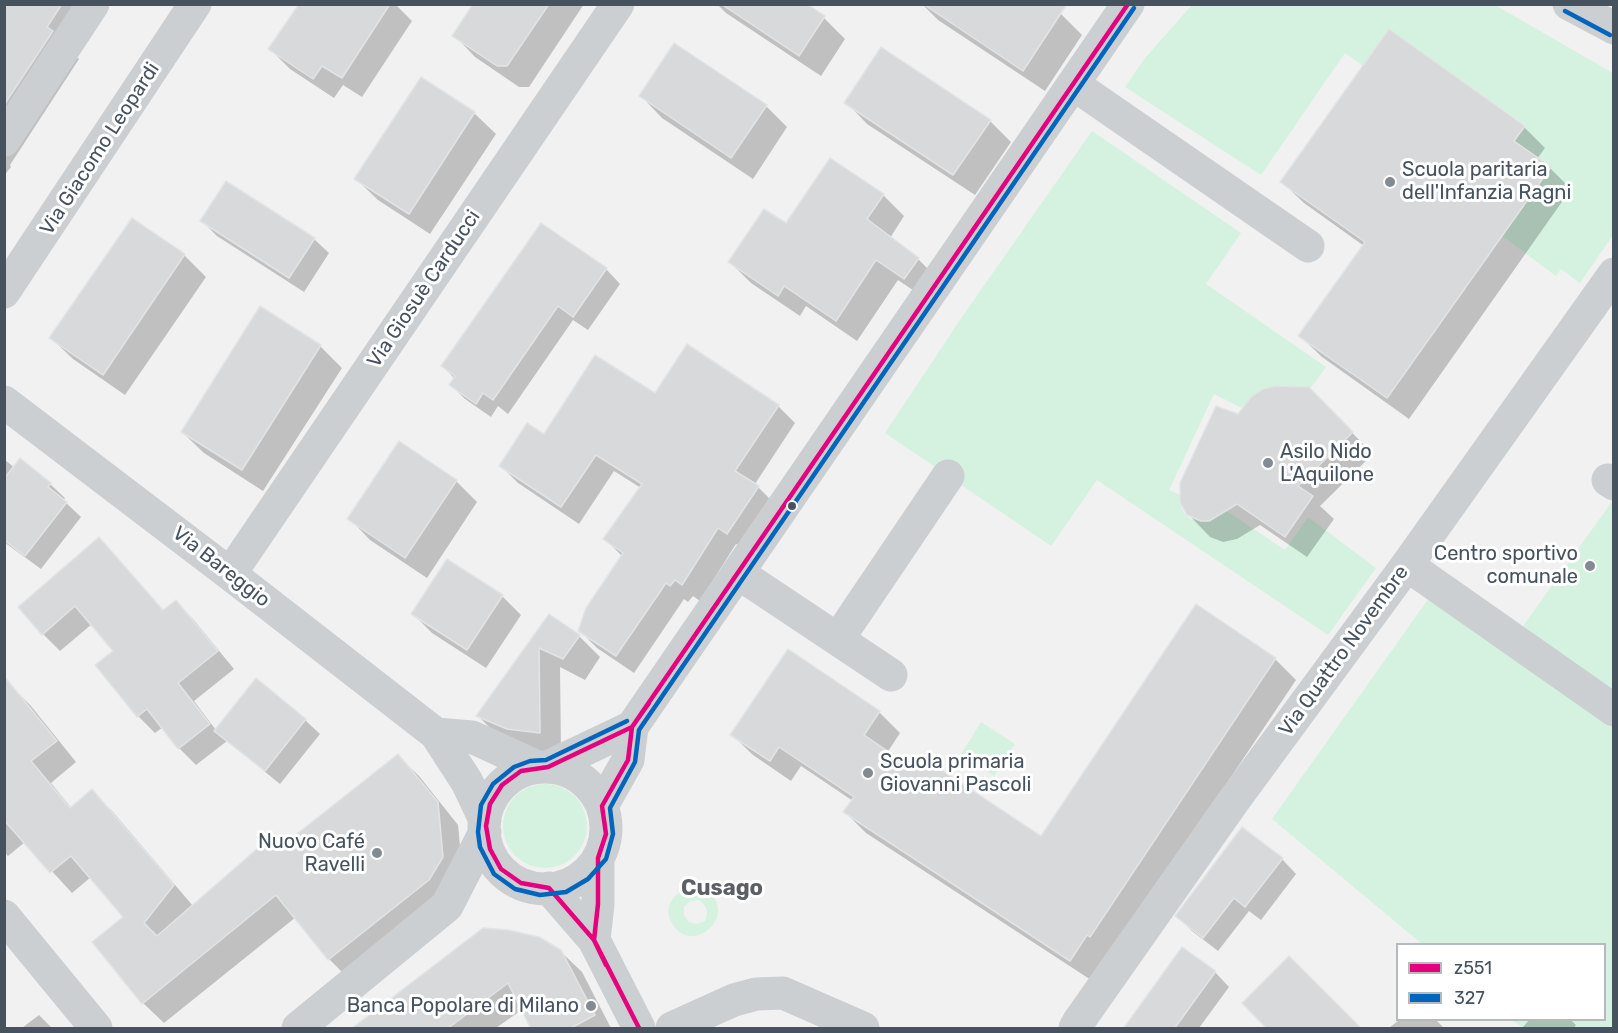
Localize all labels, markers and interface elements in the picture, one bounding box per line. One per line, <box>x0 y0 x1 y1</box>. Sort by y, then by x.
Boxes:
street label: Via Giacomo Leopardi <box>35 58 165 240</box>
place label: Scuola paritaria dell'Infanzia Ragni <box>1402 158 1571 205</box>
marker: Scuola paritaria dell'Infanzia Ragni <box>1383 175 1397 189</box>
street label: Via Giosuè Carducci <box>362 206 486 372</box>
place label: Asilo Nido L'Aquilone <box>1280 440 1374 487</box>
marker: Asilo Nido L'Aquilone <box>1261 456 1275 470</box>
unlabelled marker <box>786 500 798 512</box>
street label: Via Bareggio <box>168 522 274 612</box>
place label: Centro sportivo comunale <box>1434 542 1578 589</box>
marker: Centro sportivo comunale <box>1583 559 1597 573</box>
street label: Via Quattro Novembre <box>1274 561 1414 741</box>
place label: Scuola primaria Giovanni Pascoli <box>880 750 1031 797</box>
marker: Scuola primaria Giovanni Pascoli <box>861 766 875 780</box>
place label: Nuovo Café Ravelli <box>258 830 365 877</box>
marker: Nuovo Café Ravelli <box>370 846 384 860</box>
district label: Cusago <box>681 876 763 902</box>
legend <box>1396 943 1606 1021</box>
text: z551 <box>1454 957 1492 979</box>
text: 327 <box>1454 987 1485 1009</box>
place label: Banca Popolare di Milano <box>347 994 579 1018</box>
marker: Banca Popolare di Milano <box>584 999 598 1013</box>

